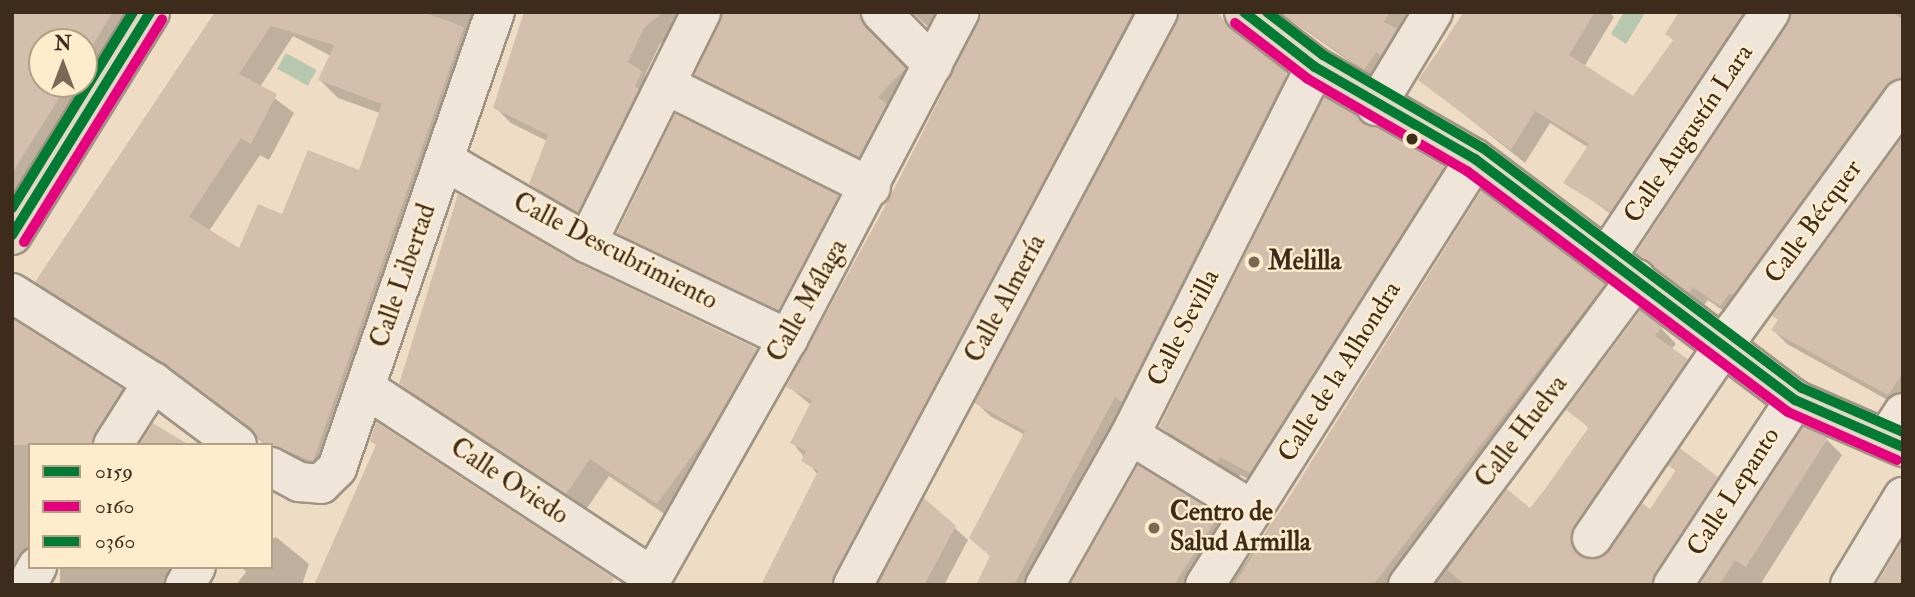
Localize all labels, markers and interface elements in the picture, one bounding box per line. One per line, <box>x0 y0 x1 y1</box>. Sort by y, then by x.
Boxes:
north arrow <box>28 28 98 98</box>
text: N <box>54 32 72 56</box>
street label: Calle Augustín Lara <box>1618 39 1760 229</box>
unlabelled marker <box>1405 132 1419 146</box>
street label: Calle Bécquer <box>1759 154 1869 290</box>
street label: Calle Descubrimiento <box>508 187 722 317</box>
street label: Calle Libertad <box>365 200 443 352</box>
street label: Calle Almería <box>959 230 1053 368</box>
street label: Calle Málaga <box>761 234 855 368</box>
place label: Melilla <box>1268 246 1341 278</box>
marker: Melilla <box>1246 254 1262 270</box>
street label: Calle Sevilla <box>1141 264 1227 392</box>
street label: Calle de la Alhondra <box>1272 276 1408 468</box>
street label: Calle Huelva <box>1470 370 1574 494</box>
street label: Calle Lepanto <box>1681 422 1787 562</box>
street label: Calle Oviedo <box>444 432 574 532</box>
legend <box>28 443 273 569</box>
text: 0159 <box>95 458 133 485</box>
text: 0160 <box>95 493 134 520</box>
place label: Centro de Salud Armilla <box>1170 497 1311 558</box>
marker: Centro de Salud Armilla <box>1144 518 1164 538</box>
text: 0360 <box>95 528 135 555</box>

